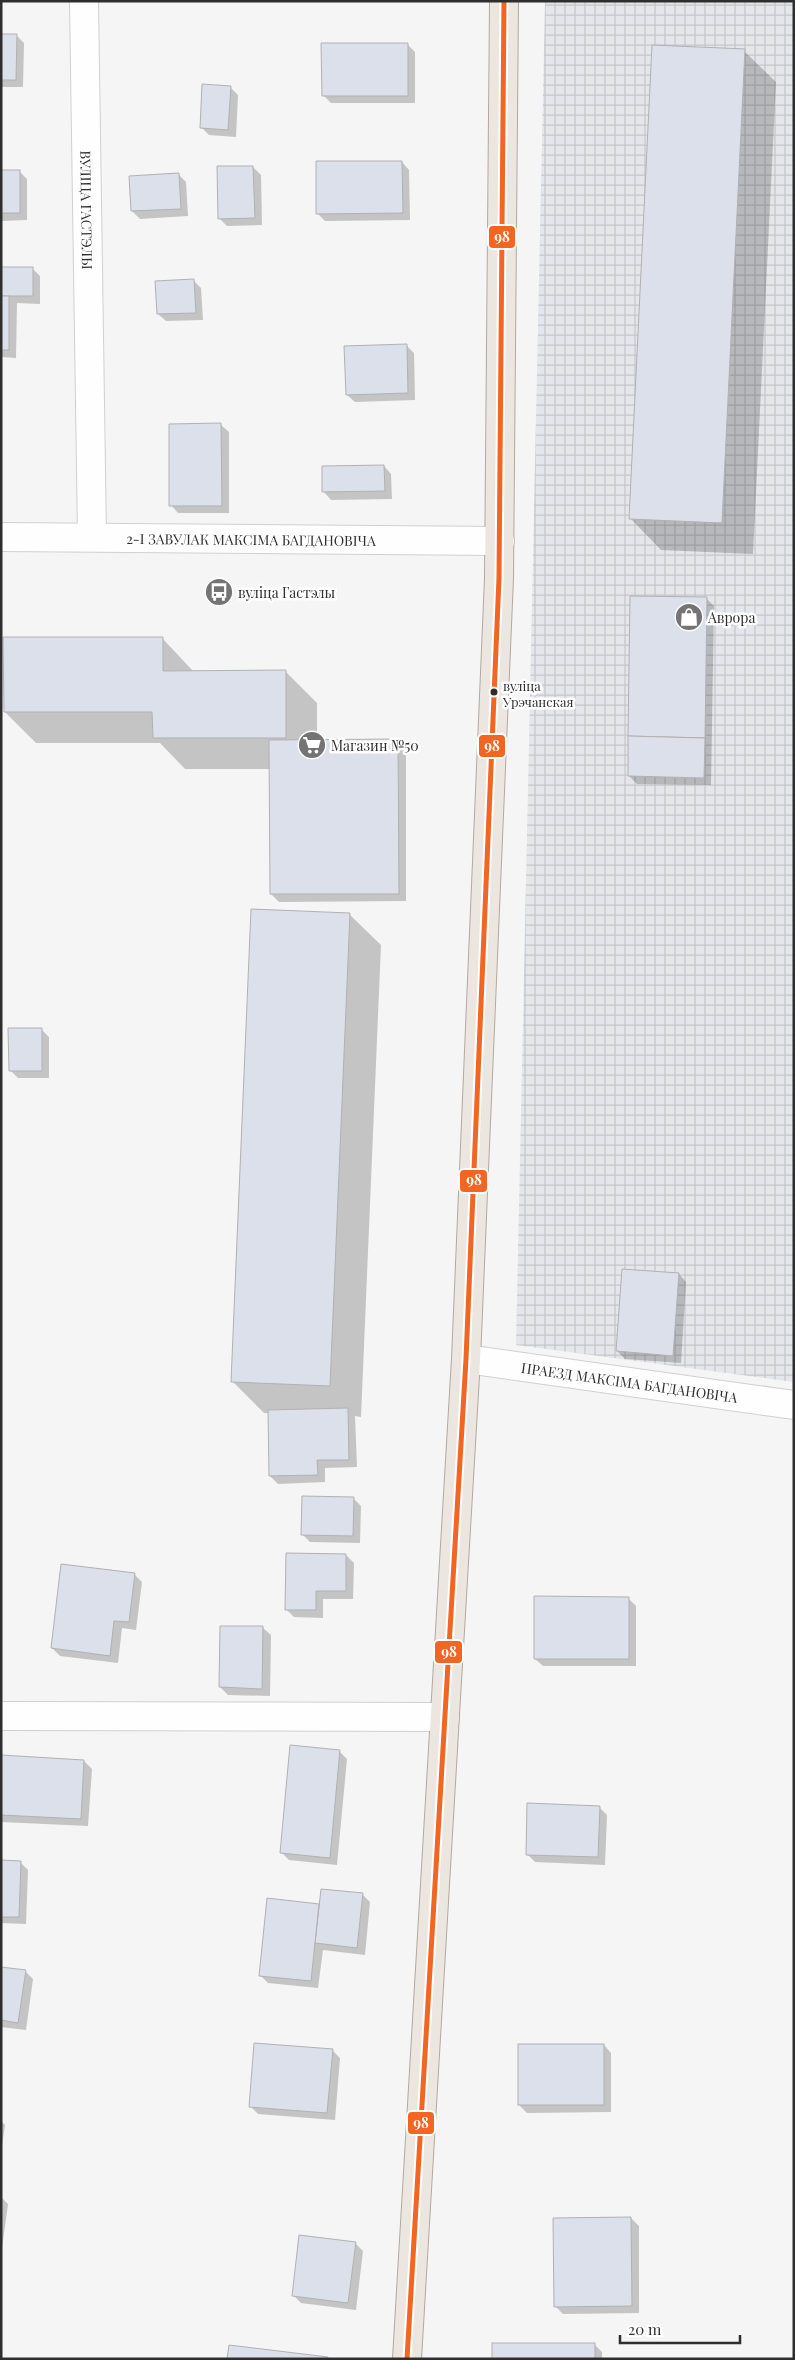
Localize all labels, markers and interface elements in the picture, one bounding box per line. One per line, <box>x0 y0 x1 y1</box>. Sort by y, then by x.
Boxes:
street label: ВУЛІЦА ГАСТЭЛЫ <box>77 150 98 270</box>
line badge: 98 <box>488 225 516 249</box>
text: 98 <box>494 227 510 246</box>
street label: 2-І ЗАВУЛАК МАКСІМА БАГДАНОВІЧА <box>126 529 376 550</box>
bus stop icon: вуліца Гастэлы <box>204 577 234 607</box>
place label: вуліца Гастэлы <box>238 583 336 602</box>
shop icon: Аврора <box>674 602 704 632</box>
place label: Аврора <box>707 608 755 627</box>
place label: вуліца Урэчанская <box>502 677 574 710</box>
marker: вуліца Урэчанская <box>489 687 499 697</box>
supermarket icon: Магазин №50 <box>297 730 327 760</box>
line badge: 98 <box>478 734 506 758</box>
place label: Магазин №50 <box>331 736 419 755</box>
text: 98 <box>484 736 500 755</box>
line badge: 98 <box>459 1169 488 1193</box>
text: 98 <box>466 1170 482 1189</box>
street label: ПРАЕЗД МАКСІМА БАГДАНОВІЧА <box>520 1357 739 1407</box>
line badge: 98 <box>434 1640 463 1664</box>
text: 98 <box>441 1642 457 1661</box>
line badge: 98 <box>407 2111 435 2135</box>
text: 98 <box>413 2113 429 2132</box>
scale bar <box>620 2312 740 2344</box>
text: 20 m <box>628 2319 662 2339</box>

